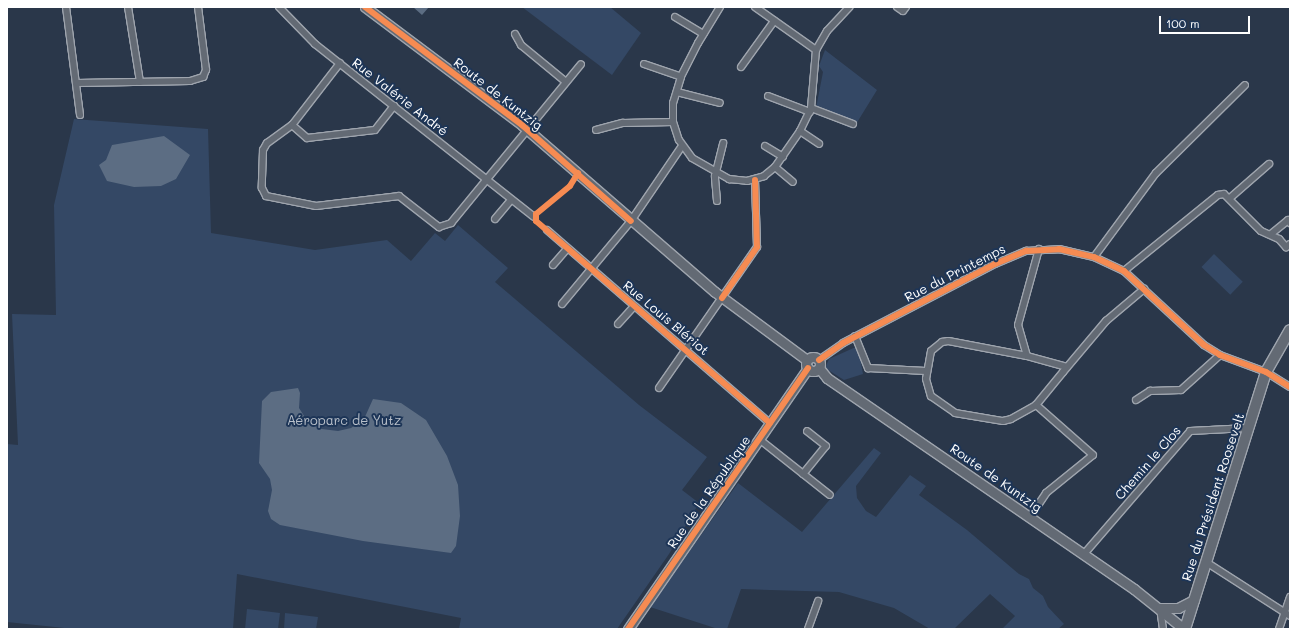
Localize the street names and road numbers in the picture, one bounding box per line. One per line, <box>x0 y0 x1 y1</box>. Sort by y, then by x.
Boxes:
street label: Rue Valérie André <box>349 55 451 139</box>
street label: Route de Kuntzig <box>451 55 545 133</box>
street label: Rue du Printemps <box>902 241 1008 305</box>
street label: Rue Louis Blériot <box>620 278 712 358</box>
street label: Rue du Président Roosevelt <box>1178 411 1248 583</box>
street label: Chemin le Clos <box>1112 423 1184 503</box>
street label: Rue de la République <box>664 433 754 551</box>
street label: Route de Kuntzig <box>947 441 1045 515</box>

